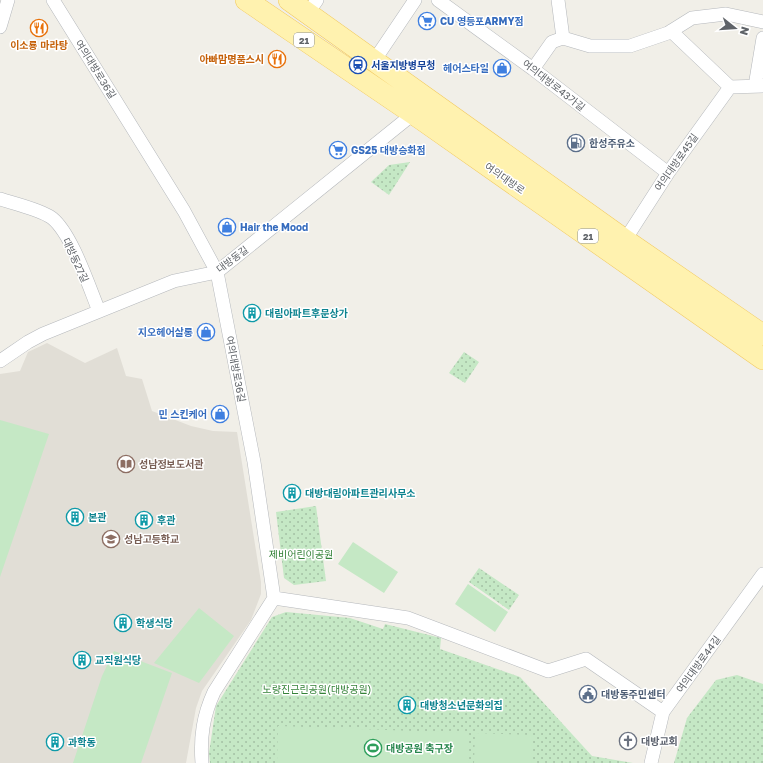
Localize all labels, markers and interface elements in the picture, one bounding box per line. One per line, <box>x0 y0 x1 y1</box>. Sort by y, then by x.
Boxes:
north arrow <box>715 8 755 48</box>
supermarket icon: CU 영등포ARMY점 <box>417 11 437 31</box>
place label: CU 영등포ARMY점 <box>440 15 524 27</box>
restaurant icon: 이소룡 마라탕 <box>29 18 49 38</box>
text: N <box>738 25 752 37</box>
road number: 21 <box>294 33 314 47</box>
street label: 여의대방로36길 <box>73 37 119 101</box>
place label: 이소룡 마라탕 <box>10 39 68 51</box>
restaurant icon: 아빠맘명품스시 <box>267 49 287 69</box>
place label: 아빠맘명품스시 <box>200 53 264 65</box>
station icon: 서울지방병무청 <box>348 55 368 75</box>
street label: 여의대방로43가길 <box>520 57 588 113</box>
shop icon: 헤어스타일 <box>492 58 512 78</box>
place label: 서울지방병무청 <box>371 59 435 71</box>
place label: 헤어스타일 <box>443 62 489 74</box>
street label: 여의대방로45길 <box>652 131 700 193</box>
fuel station icon: 한성주유소 <box>566 133 586 153</box>
place label: 한성주유소 <box>589 137 635 149</box>
supermarket icon: GS25 대방승화점 <box>328 140 348 160</box>
place label: GS25 대방승화점 <box>351 144 426 156</box>
street label: 여의대방로 <box>483 160 527 196</box>
shop icon: Hair the Mood <box>217 217 237 237</box>
place label: Hair the Mood <box>240 221 308 233</box>
road number: 21 <box>578 229 598 243</box>
street label: 대방동27길 <box>60 236 92 284</box>
street label: 대방동길 <box>214 243 250 275</box>
building icon: 대림아파트후문상가 <box>242 303 262 323</box>
place label: 대림아파트후문상가 <box>265 307 349 319</box>
shop icon: 지오헤어살롱 <box>196 322 216 342</box>
place label: 지오헤어살롱 <box>138 326 193 338</box>
street label: 여의대방로36길 <box>224 335 248 403</box>
shop icon: 민 스킨케어 <box>210 404 230 424</box>
place label: 민 스킨케어 <box>159 408 207 420</box>
library icon: 성남정보도서관 <box>116 454 136 474</box>
place label: 성남정보도서관 <box>139 458 203 470</box>
building icon: 대방대림아파트관리사무소 <box>282 483 302 503</box>
place label: 대방대림아파트관리사무소 <box>305 487 415 499</box>
building icon: 본관 <box>65 507 85 527</box>
building icon: 후관 <box>134 510 154 530</box>
place label: 본관 <box>88 511 106 523</box>
place label: 후관 <box>157 514 175 526</box>
school or university icon: 성남고등학교 <box>101 529 121 549</box>
place label: 성남고등학교 <box>124 533 179 545</box>
park label: 제비어린이공원 <box>269 548 333 560</box>
building icon: 학생식당 <box>113 613 133 633</box>
place label: 학생식당 <box>136 617 173 629</box>
street label: 여의대방로44길 <box>673 633 723 695</box>
building icon: 교직원식당 <box>72 650 92 670</box>
place label: 교직원식당 <box>95 654 141 666</box>
park label: 노량진근린공원(대방공원) <box>263 683 371 695</box>
public building icon: 대방동주민센터 <box>578 684 598 704</box>
place label: 대방동주민센터 <box>601 688 665 700</box>
building icon: 대방청소년문화의집 <box>397 695 417 715</box>
place label: 대방청소년문화의집 <box>420 699 503 711</box>
church icon: 대방교회 <box>618 731 638 751</box>
building icon: 과학동 <box>45 732 65 752</box>
place label: 대방교회 <box>641 735 678 747</box>
place label: 과학동 <box>68 736 96 748</box>
sports icon: 대방공원 축구장 <box>363 738 383 758</box>
place label: 대방공원 축구장 <box>386 742 453 754</box>

